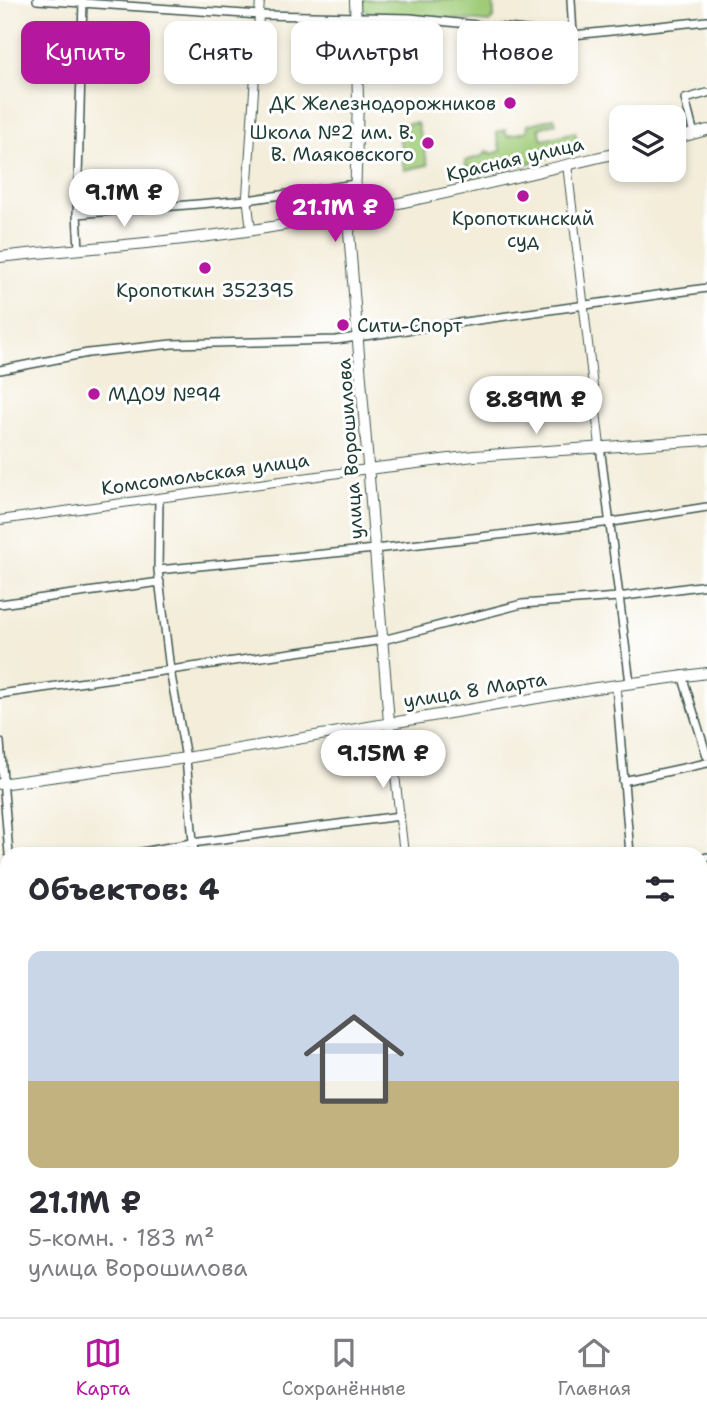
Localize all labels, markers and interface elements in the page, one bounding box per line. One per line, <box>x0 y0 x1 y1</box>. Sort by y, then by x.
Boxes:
chip: Купить <box>21 21 150 84</box>
chip: Снять <box>164 21 277 84</box>
chip: Фильтры <box>291 21 443 84</box>
chip: Новое <box>457 21 578 84</box>
place label: ДК Железнодорожников <box>269 91 496 116</box>
marker: ДК Железнодорожников <box>502 95 518 111</box>
map controls <box>609 105 686 182</box>
button: layers <box>609 105 686 182</box>
place label: Школа №2 им. В. В. Маяковского <box>250 120 414 167</box>
street label: Красная улица <box>444 131 586 187</box>
marker: Школа №2 им. В. В. Маяковского <box>420 135 436 151</box>
pin: 9.1M ₽ <box>67 170 181 229</box>
text: 9.1M ₽ <box>85 177 163 207</box>
pin: 21.1M ₽ <box>270 184 400 244</box>
marker: Кропоткинский суд <box>515 188 531 204</box>
text: 21.1M ₽ <box>291 192 379 222</box>
place label: Кропоткинский суд <box>452 206 594 253</box>
marker: Кропоткин 352395 <box>197 260 213 276</box>
place label: Кропоткин 352395 <box>116 278 294 303</box>
place label: Сити-Спорт <box>357 313 463 338</box>
marker: Сити-Спорт <box>335 317 351 333</box>
street label: улица Ворошилова <box>331 357 369 540</box>
pin: 8.89M ₽ <box>471 376 601 436</box>
place label: МДОУ №94 <box>108 382 221 407</box>
text: 8.89M ₽ <box>485 384 587 414</box>
marker: МДОУ №94 <box>86 386 102 402</box>
street label: Комсомольская улица <box>99 447 311 501</box>
street label: улица 8 Марта <box>402 666 549 714</box>
pin: 9.15M ₽ <box>318 730 448 790</box>
text: 9.15M ₽ <box>337 738 429 768</box>
text: Объектов: 4 <box>28 869 220 910</box>
icon: filters <box>641 870 679 908</box>
icon: home <box>291 996 417 1122</box>
text: 21.1M ₽ <box>28 1182 142 1223</box>
text: 5-комн. · 183 m² <box>28 1223 215 1253</box>
text: улица Ворошилова <box>28 1253 248 1283</box>
tab: Карта <box>76 1334 130 1401</box>
tab: Сохранённые <box>282 1334 406 1401</box>
tab: Главная <box>558 1334 631 1401</box>

